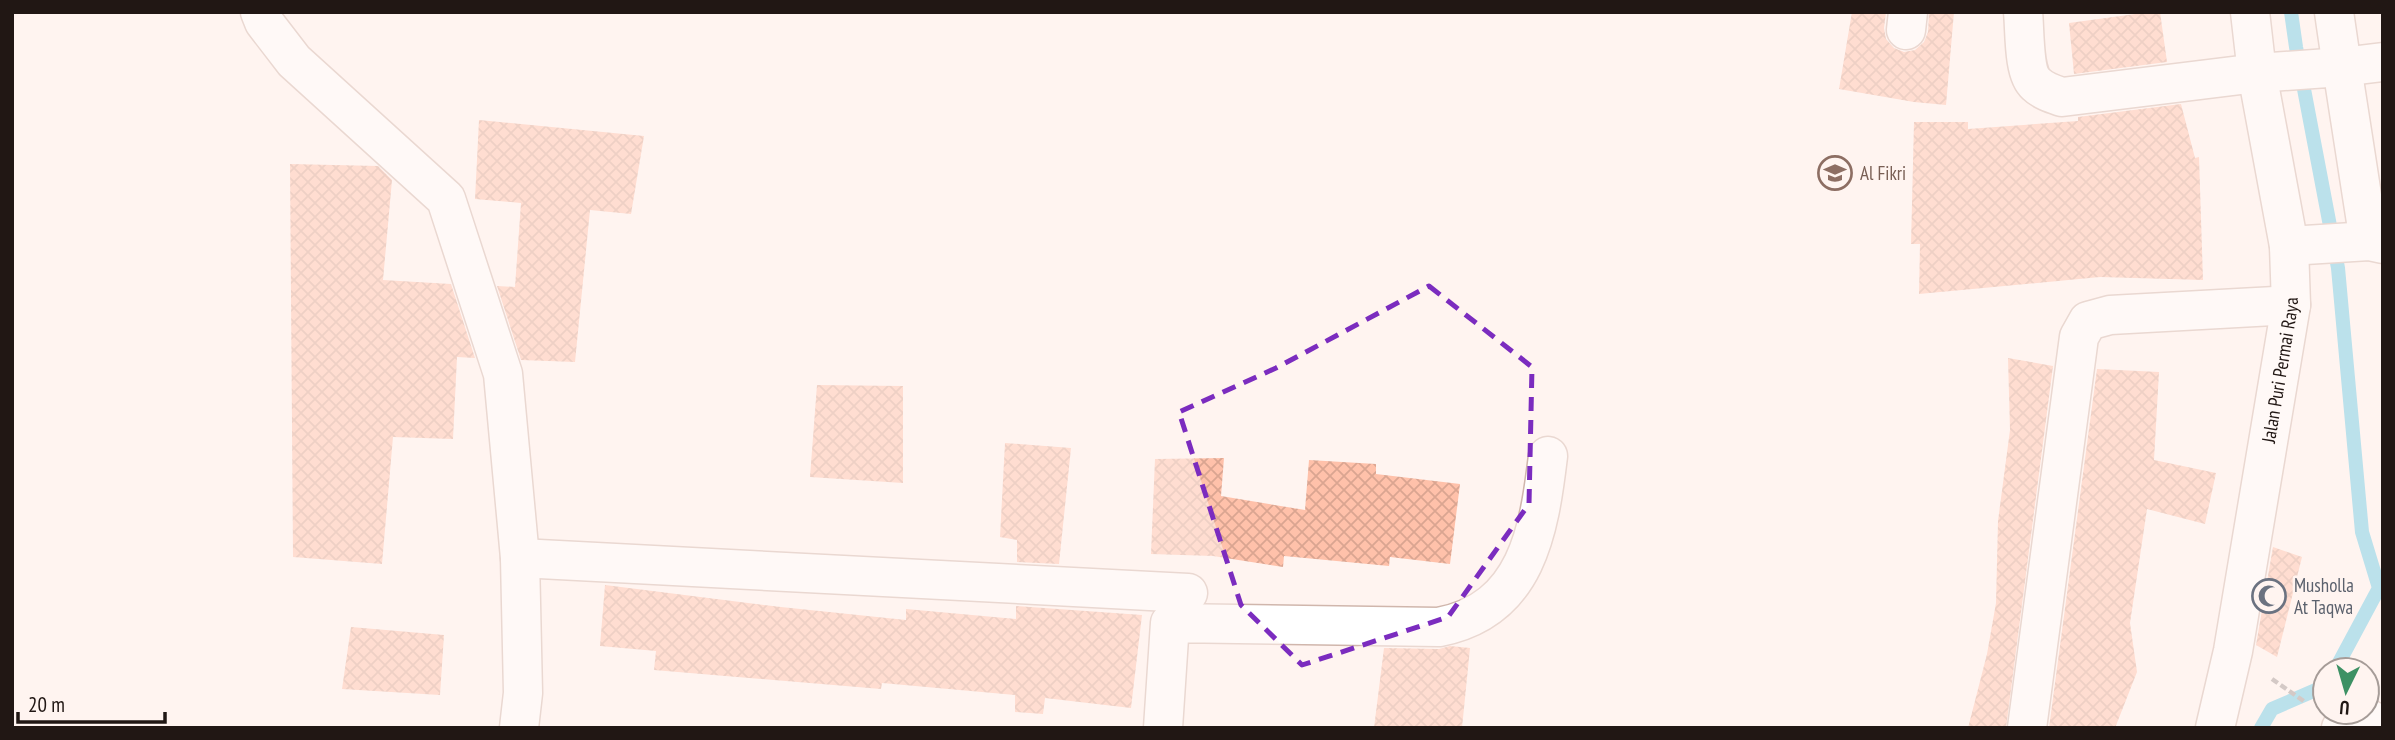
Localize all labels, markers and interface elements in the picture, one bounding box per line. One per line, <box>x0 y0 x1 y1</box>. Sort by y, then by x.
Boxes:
school or university icon: Al Fikri <box>1816 154 1854 192</box>
place label: Al Fikri <box>1860 161 1906 185</box>
street label: Jalan Puri Permai Raya <box>2256 297 2303 445</box>
place label: Musholla At Taqwa <box>2294 573 2354 619</box>
mosque icon: Musholla At Taqwa <box>2250 577 2288 615</box>
north arrow <box>2311 656 2381 726</box>
scale bar <box>18 680 164 724</box>
text: 20 m <box>28 691 65 718</box>
text: U <box>2339 696 2350 720</box>

